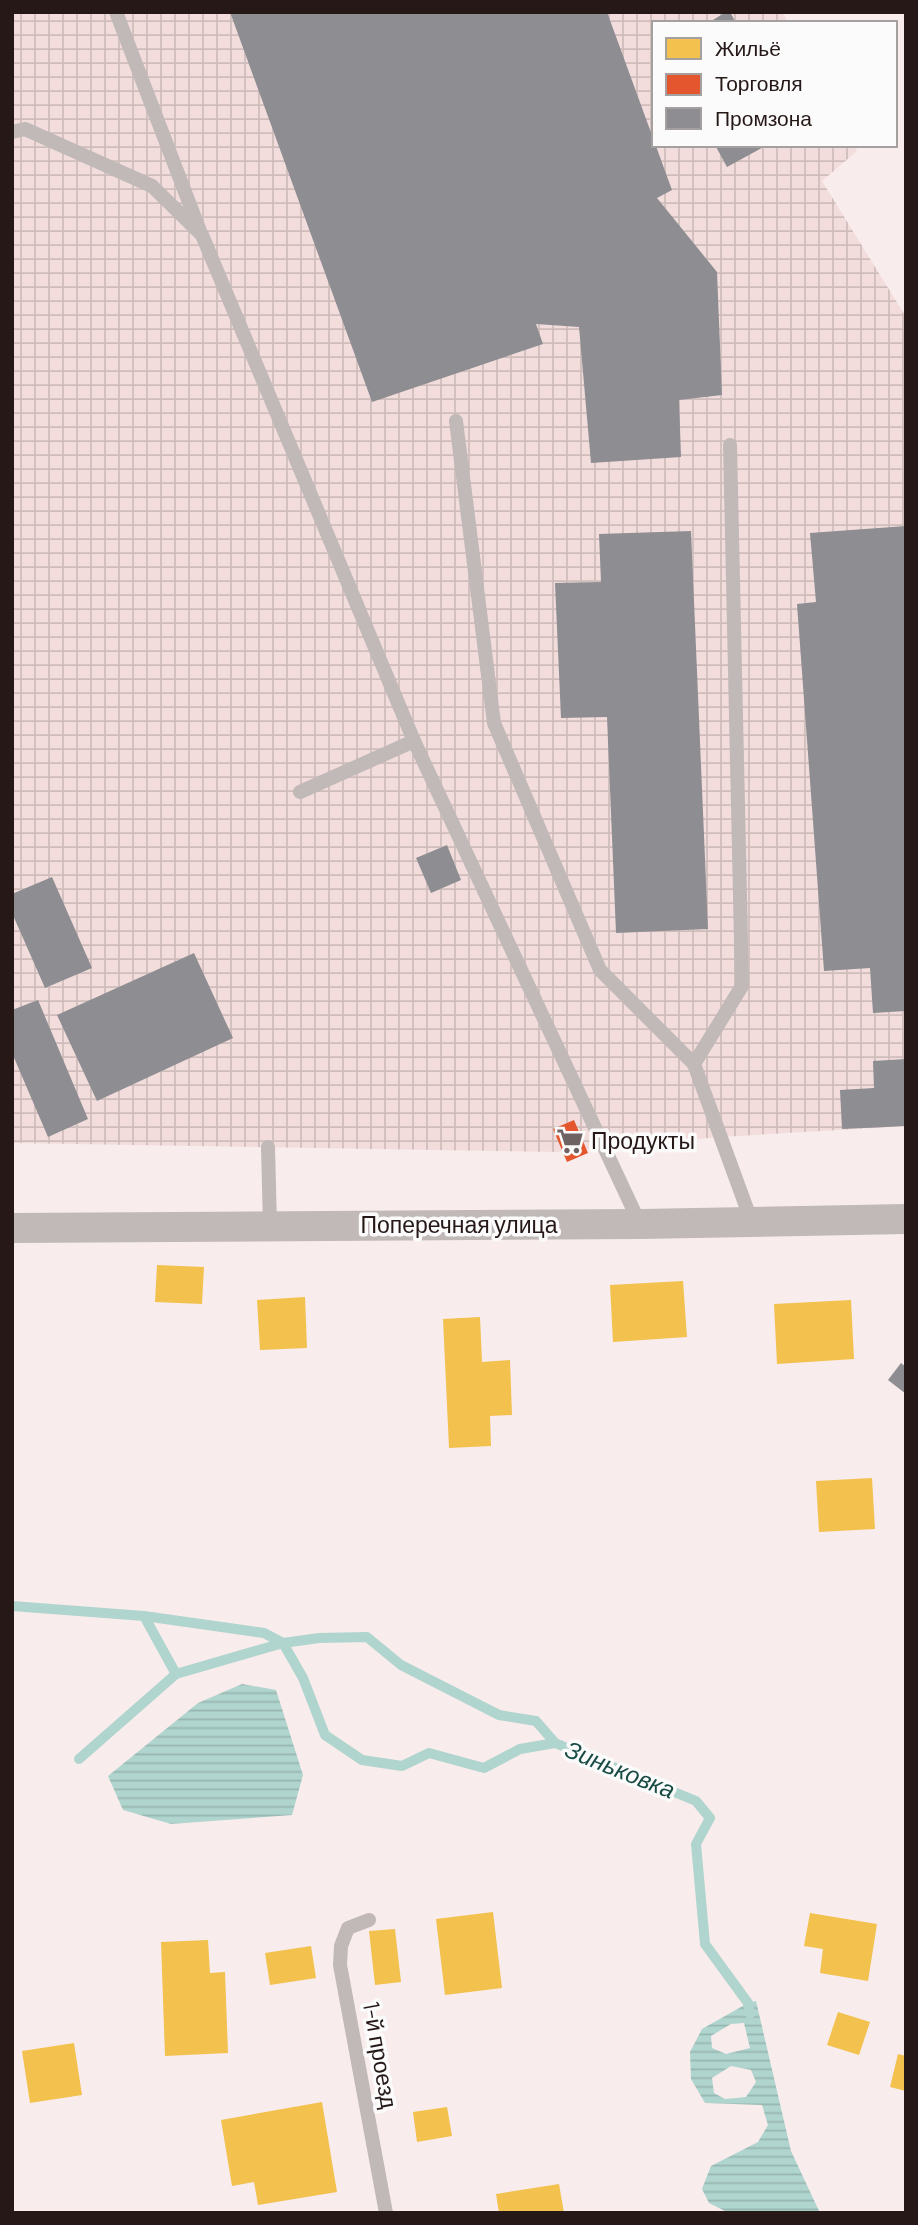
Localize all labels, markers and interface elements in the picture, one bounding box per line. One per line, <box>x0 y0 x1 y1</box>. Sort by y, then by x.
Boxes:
legend <box>652 21 897 147</box>
text: Жильё <box>715 35 781 60</box>
text: Торговля <box>715 70 803 95</box>
text: Промзона <box>715 105 812 130</box>
supermarket icon: Продукты <box>555 1126 585 1156</box>
place label: Продукты <box>591 1126 695 1154</box>
street label: Поперечная улица <box>360 1210 558 1238</box>
water label: Зиньковка <box>561 1733 680 1804</box>
street label: 1-й проезд <box>358 1999 404 2111</box>

